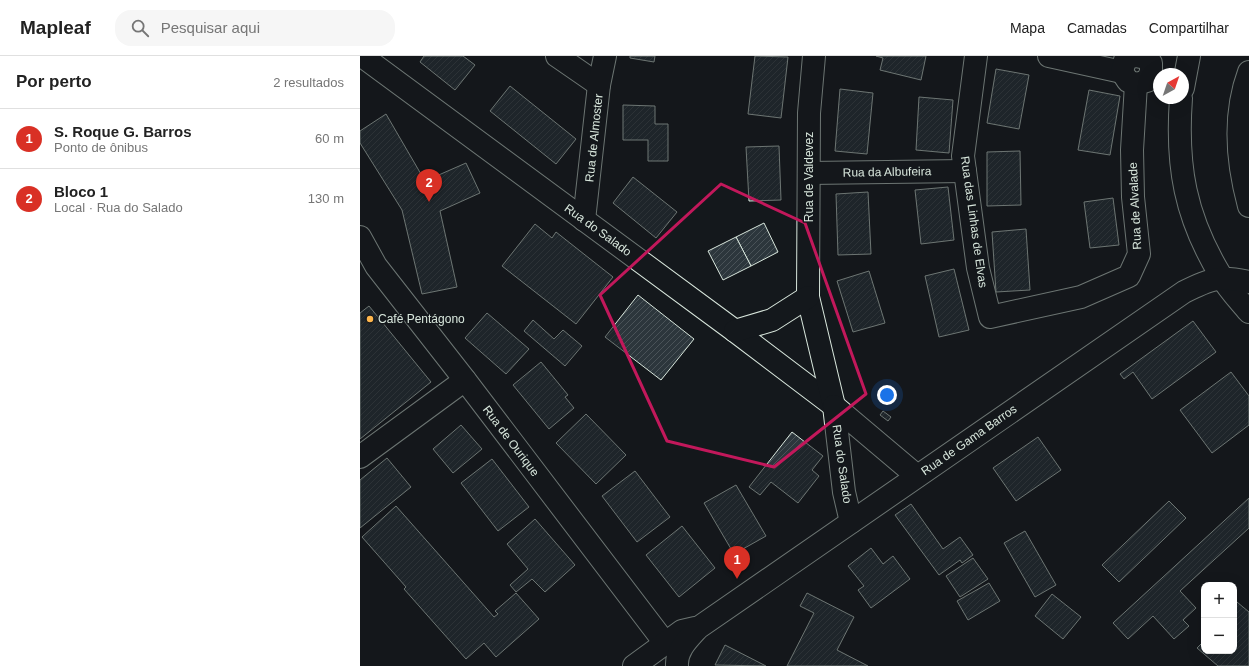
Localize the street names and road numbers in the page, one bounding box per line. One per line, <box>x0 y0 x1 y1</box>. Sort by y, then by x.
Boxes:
street label: Rua de Almoster <box>582 93 606 183</box>
street label: Rua de Valdevez <box>802 132 816 222</box>
street label: Rua das Linhas de Elvas <box>958 155 990 289</box>
street label: Rua de Alvalade <box>1126 162 1144 250</box>
street label: Rua da Albufeira <box>843 164 932 180</box>
street label: Rua do Salado <box>562 201 634 259</box>
street label: Rua de Gama Barros <box>919 402 1019 478</box>
street label: Rua de Ourique <box>480 403 542 479</box>
street label: Rua do Salado <box>830 424 855 505</box>

